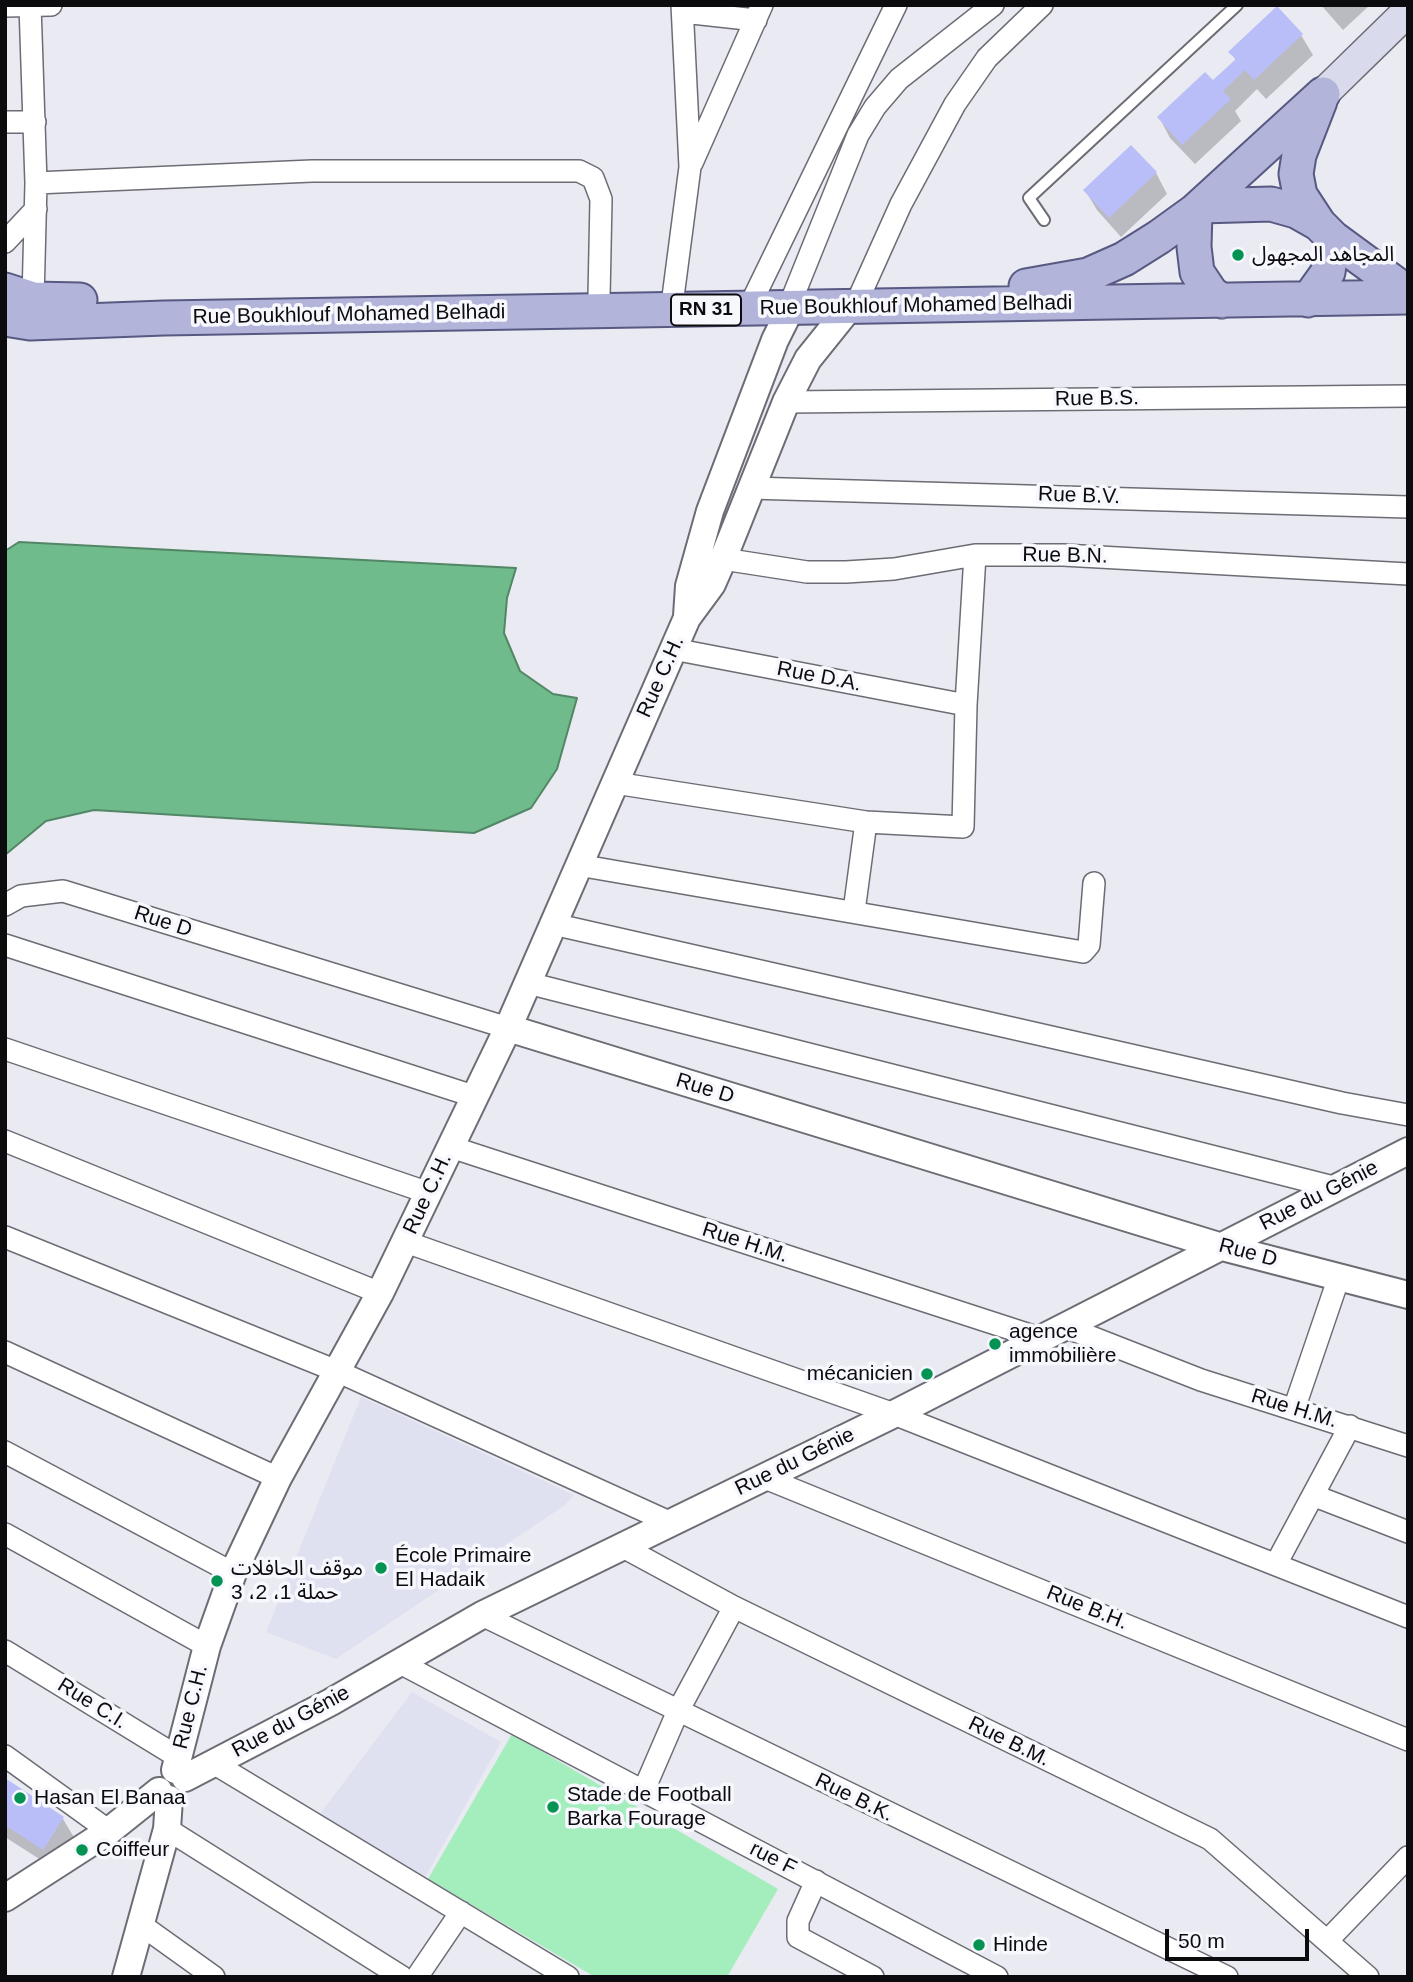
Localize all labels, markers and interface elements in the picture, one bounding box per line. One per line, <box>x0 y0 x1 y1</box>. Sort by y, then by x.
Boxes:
place label: المجاهد المجهول <box>1252 242 1394 268</box>
marker: المجاهد المجهول <box>1230 247 1246 263</box>
street label: Rue Boukhlouf Mohamed Belhadi <box>759 291 1073 321</box>
road number: RN 31 <box>671 294 741 326</box>
street label: Rue Boukhlouf Mohamed Belhadi <box>192 300 506 330</box>
street label: Rue B.S. <box>1055 386 1139 412</box>
street label: Rue B.V. <box>1038 482 1120 510</box>
street label: Rue B.N. <box>1022 543 1108 569</box>
street label: Rue C.H. <box>632 632 690 722</box>
street label: Rue D.A. <box>775 657 863 697</box>
street label: Rue D <box>131 901 195 943</box>
street label: Rue D <box>673 1068 737 1110</box>
street label: Rue C.H. <box>398 1150 458 1238</box>
street label: Rue du Génie <box>1256 1155 1382 1237</box>
street label: Rue H.M. <box>699 1217 791 1269</box>
street label: Rue D <box>1216 1233 1280 1273</box>
place label: agence immobilière <box>1009 1319 1116 1369</box>
marker: agence immobilière <box>987 1336 1003 1352</box>
place label: mécanicien <box>807 1361 913 1387</box>
marker: mécanicien <box>919 1366 935 1382</box>
street label: Rue H.M. <box>1248 1384 1340 1434</box>
street label: Rue du Génie <box>731 1422 859 1502</box>
place label: École Primaire El Hadaik <box>395 1543 532 1593</box>
place label: موقف الحافلات حملة 1، 2، 3 <box>231 1556 363 1606</box>
marker: École Primaire El Hadaik <box>373 1560 389 1576</box>
marker: موقف الحافلات حملة 1، 2، 3 <box>209 1573 225 1589</box>
street label: Rue B.H. <box>1043 1580 1131 1636</box>
street label: Rue C.H. <box>168 1662 214 1752</box>
street label: Rue C.I. <box>53 1673 131 1735</box>
street label: Rue du Génie <box>228 1680 354 1764</box>
street label: Rue B.M. <box>964 1711 1054 1773</box>
street label: Rue B.K. <box>811 1768 897 1828</box>
place label: Stade de Football Barka Fourage <box>567 1782 732 1832</box>
place label: Hasan El Banaa <box>34 1785 186 1811</box>
marker: Hasan El Banaa <box>12 1790 28 1806</box>
marker: Stade de Football Barka Fourage <box>545 1799 561 1815</box>
place label: Coiffeur <box>96 1837 169 1863</box>
street label: rue F <box>745 1837 801 1881</box>
marker: Coiffeur <box>74 1842 90 1858</box>
scale bar <box>1168 1916 1312 1960</box>
text: 50 m <box>1178 1929 1225 1952</box>
place label: Hinde <box>993 1932 1048 1958</box>
marker: Hinde <box>971 1937 987 1953</box>

